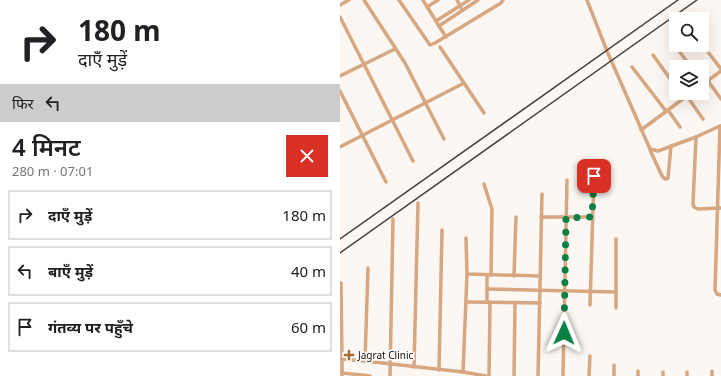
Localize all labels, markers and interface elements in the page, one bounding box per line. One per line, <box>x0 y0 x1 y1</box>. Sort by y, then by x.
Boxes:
text: 180 m <box>78 11 161 49</box>
map controls <box>669 12 709 100</box>
button: search <box>669 12 709 52</box>
icon: right <box>12 16 64 68</box>
text: दाएँ मुड़ें <box>78 47 127 71</box>
button: layers <box>669 60 709 100</box>
icon: left <box>42 92 64 114</box>
text: फिर <box>12 93 34 113</box>
text: 4 मिनट <box>12 130 81 163</box>
button: close <box>286 135 328 177</box>
pin <box>577 159 611 193</box>
text: 280 m · 07:01 <box>12 162 93 180</box>
icon: arrive <box>583 165 605 187</box>
icon: right <box>14 204 36 226</box>
text: दाएँ मुड़ें <box>48 205 92 225</box>
text: 180 m <box>282 205 326 225</box>
icon: left <box>14 260 36 282</box>
text: बाएँ मुड़ें <box>48 261 93 281</box>
text: 40 m <box>291 261 326 281</box>
position arrow <box>543 312 585 354</box>
icon: arrive <box>14 316 36 338</box>
text: गंतव्य पर पहुँचे <box>48 317 133 337</box>
text: 60 m <box>291 317 326 337</box>
place label: Jagrat Clinic <box>357 348 413 362</box>
marker: Jagrat Clinic <box>343 349 355 361</box>

